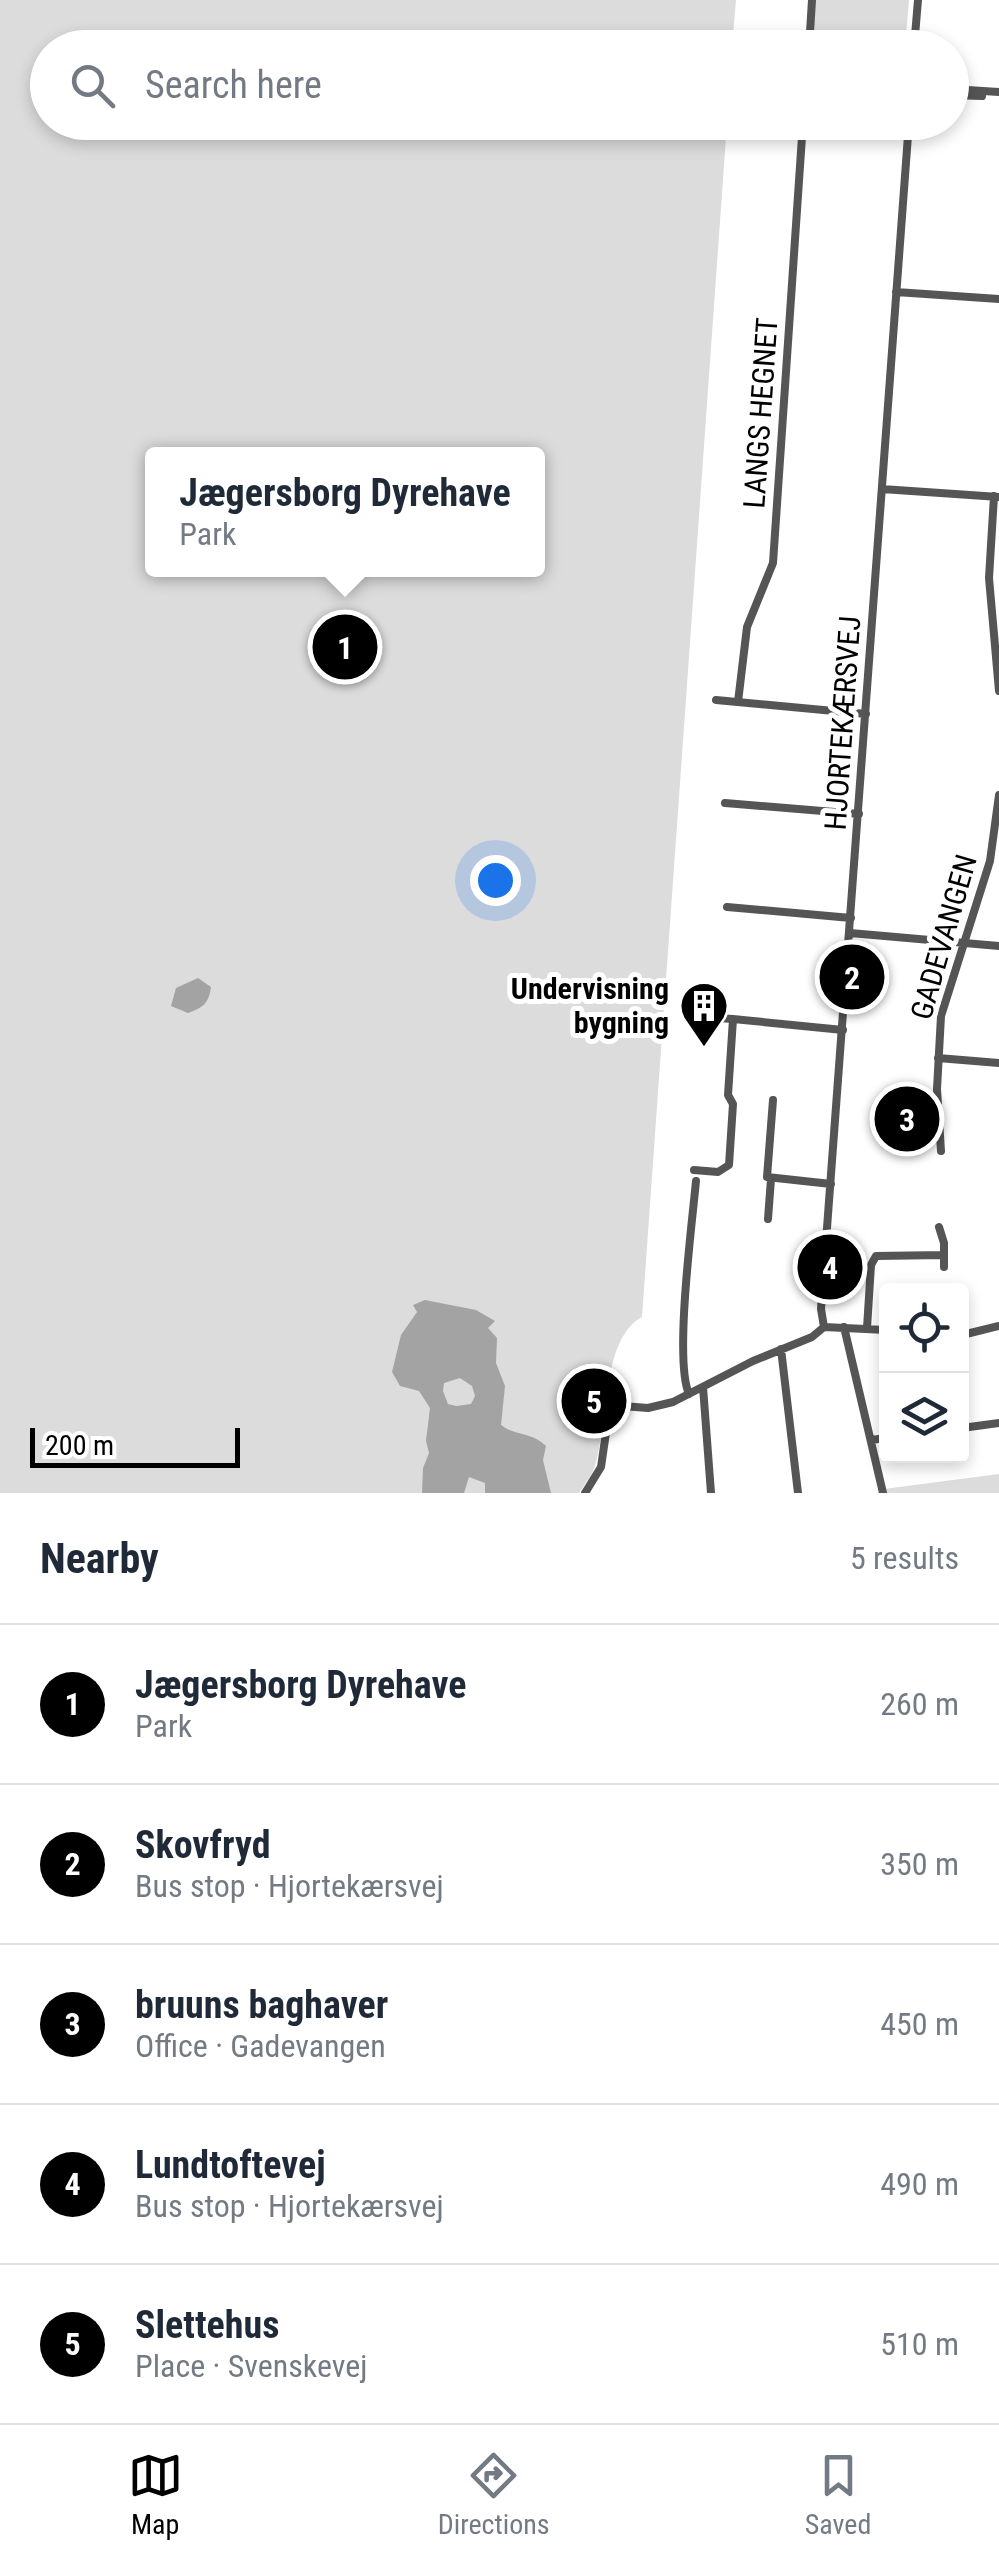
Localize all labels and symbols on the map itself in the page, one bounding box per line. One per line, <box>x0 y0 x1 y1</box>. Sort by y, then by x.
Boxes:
street label: LANGS HEGNET <box>736 316 785 510</box>
pin: 1 <box>312 610 378 684</box>
street label: HJORTEKÆRSVEJ <box>818 615 867 831</box>
street label: GADEVANGEN <box>903 850 984 1023</box>
your location <box>470 855 521 906</box>
pin: 2 <box>820 940 884 1014</box>
place label: Undervisning bygning <box>511 971 669 1040</box>
building icon: Undervisning bygning <box>678 980 730 1048</box>
pin: 3 <box>874 1082 940 1156</box>
pin: 4 <box>798 1230 862 1304</box>
pin: 5 <box>562 1364 626 1438</box>
scale bar <box>30 1423 240 1468</box>

